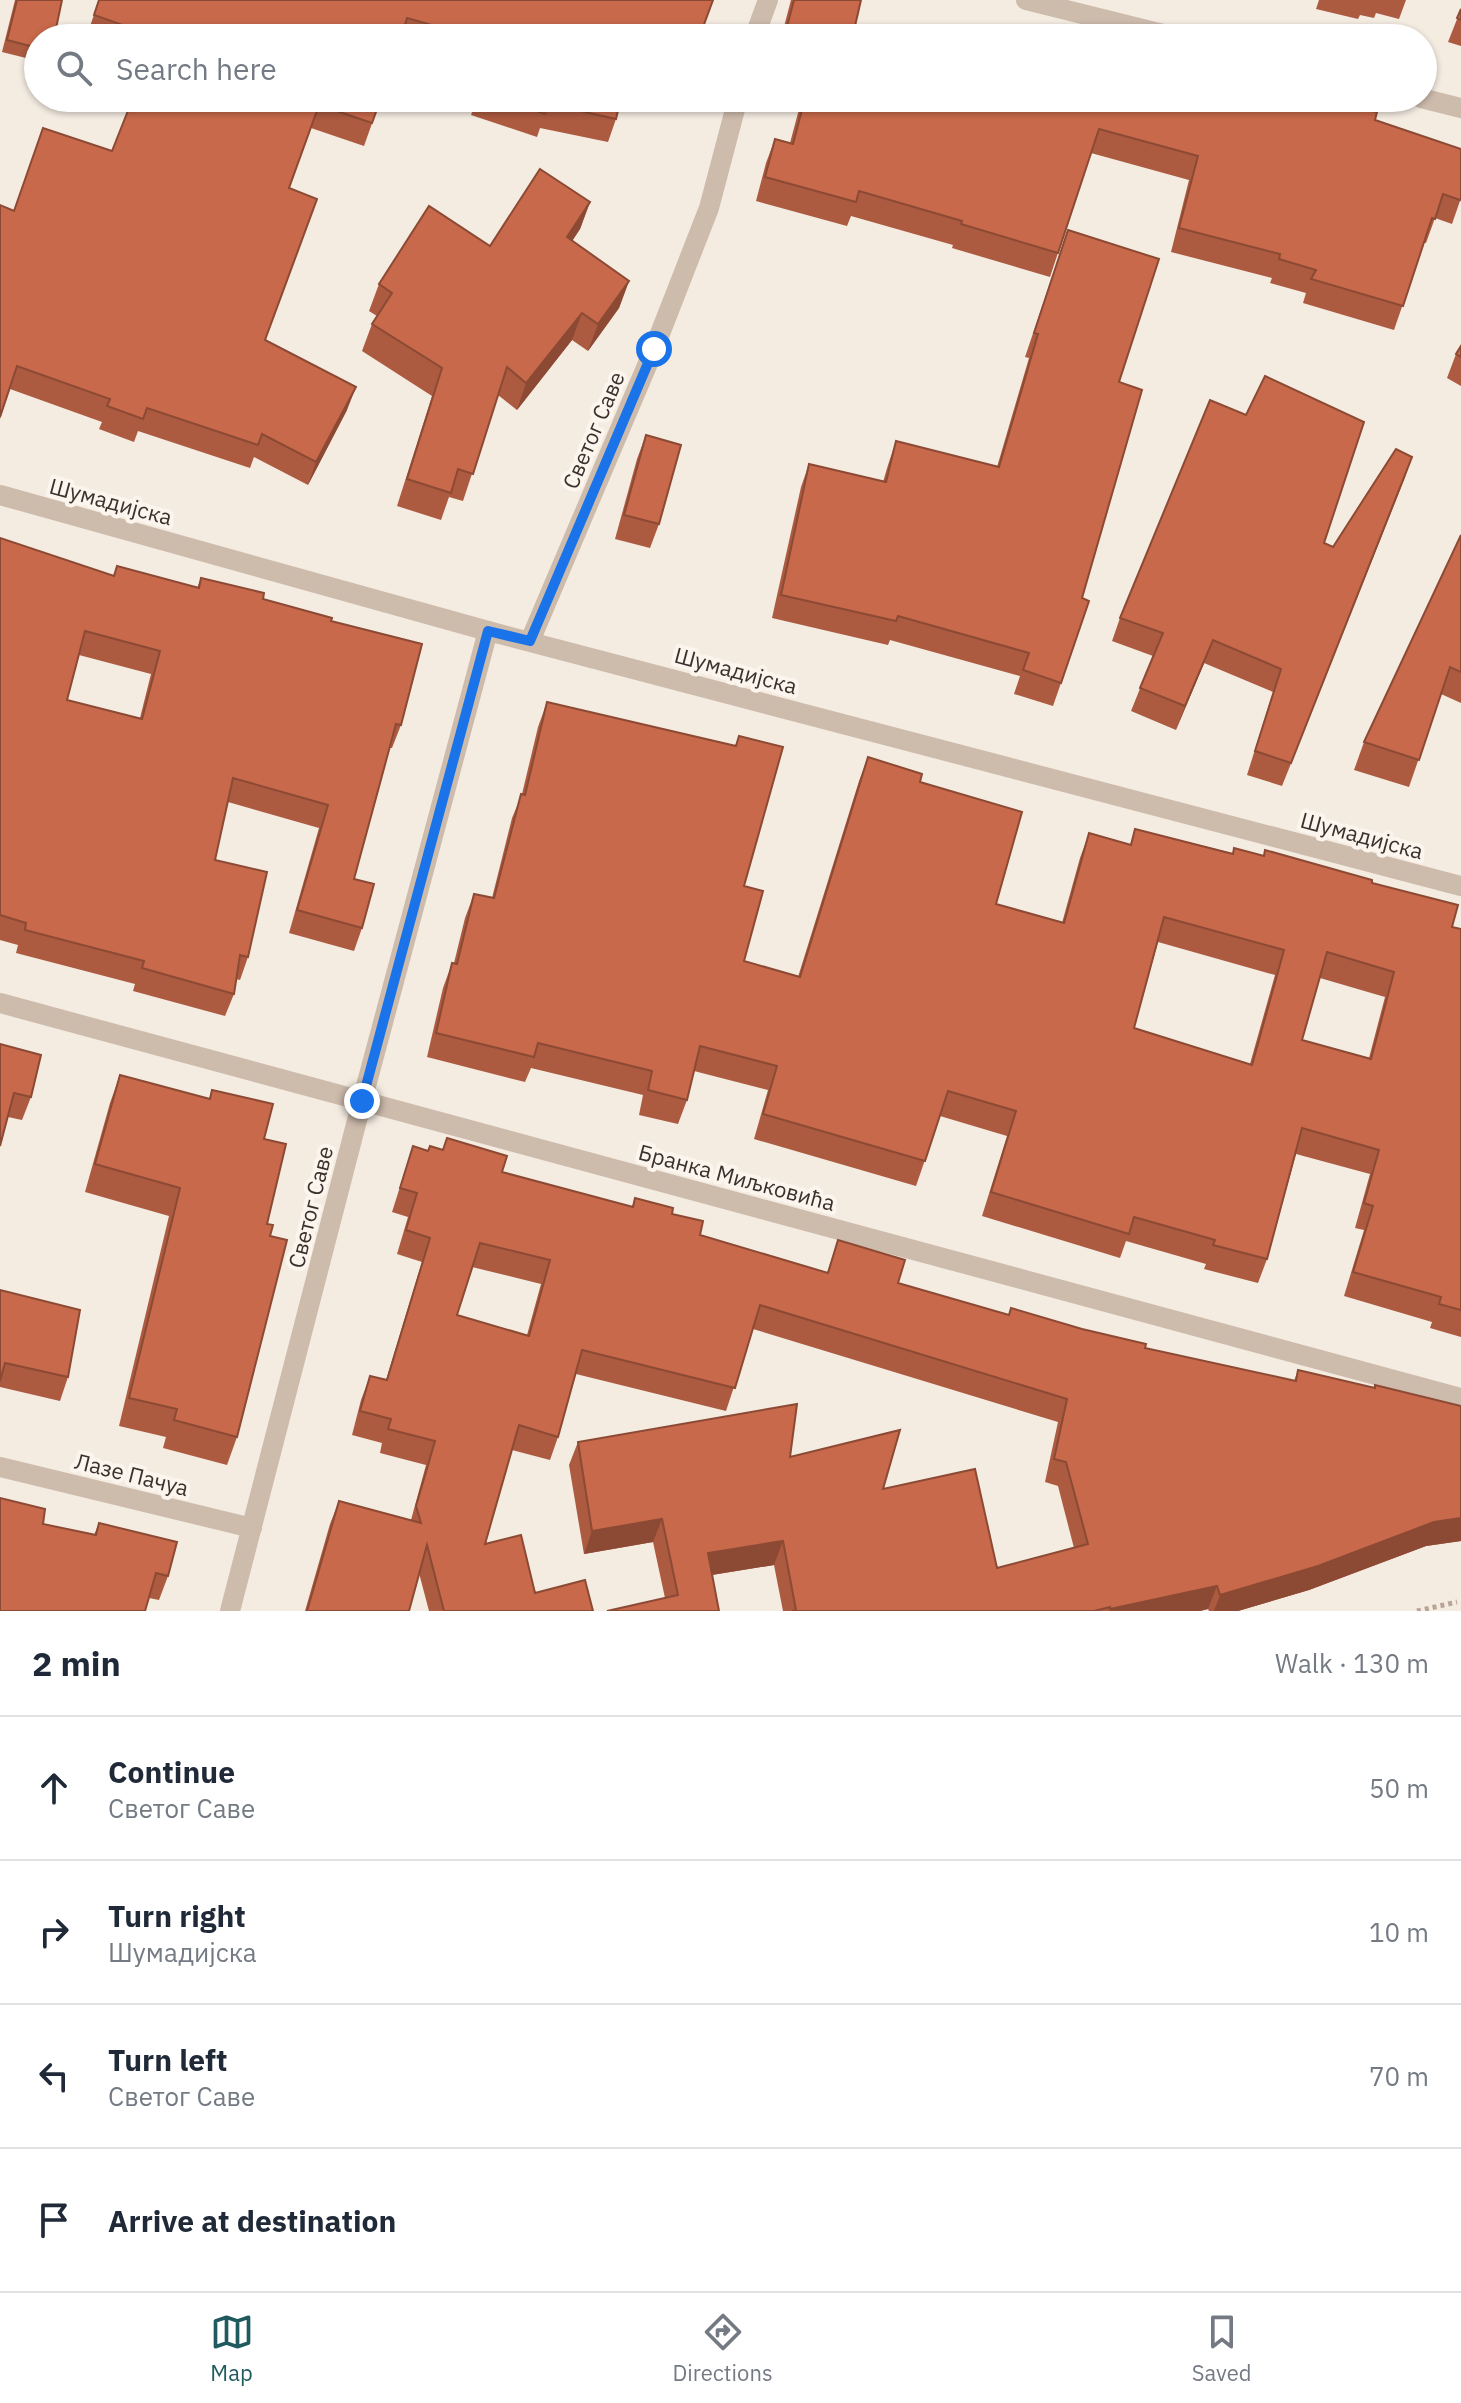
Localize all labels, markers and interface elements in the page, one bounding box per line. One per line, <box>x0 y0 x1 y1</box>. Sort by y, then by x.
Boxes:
search box <box>24 24 1437 112</box>
icon: search <box>52 46 96 90</box>
text: Search here <box>116 49 277 88</box>
route start <box>636 331 672 367</box>
street label: Светог Саве <box>555 367 631 493</box>
street label: Шумадијска <box>46 471 176 531</box>
street label: Шумадијска <box>671 640 801 700</box>
street label: Шумадијска <box>1297 805 1427 865</box>
route end <box>344 1083 380 1119</box>
street label: Бранка Миљковића <box>636 1137 839 1217</box>
street label: Светог Саве <box>281 1143 339 1271</box>
street label: Лазе Пачуа <box>72 1446 192 1502</box>
text: 2 min <box>32 1641 121 1685</box>
text: Walk · 130 m <box>1275 1646 1429 1680</box>
text: Continue <box>108 1752 235 1791</box>
icon: ahead <box>32 1766 76 1810</box>
text: 50 m <box>1369 1771 1429 1805</box>
text: Светог Саве <box>108 1791 255 1825</box>
text: Turn right <box>108 1896 246 1935</box>
icon: right <box>32 1910 76 1954</box>
text: 10 m <box>1369 1915 1429 1949</box>
text: Шумадијска <box>108 1935 257 1969</box>
text: Turn left <box>108 2040 227 2079</box>
icon: left <box>32 2054 76 2098</box>
text: 70 m <box>1369 2059 1429 2093</box>
text: Светог Саве <box>108 2079 255 2113</box>
icon: arrive <box>32 2198 76 2242</box>
text: Arrive at destination <box>108 2201 396 2240</box>
tab: Map <box>210 2310 254 2387</box>
tab: Directions <box>673 2310 773 2387</box>
tab: Saved <box>1192 2310 1251 2387</box>

